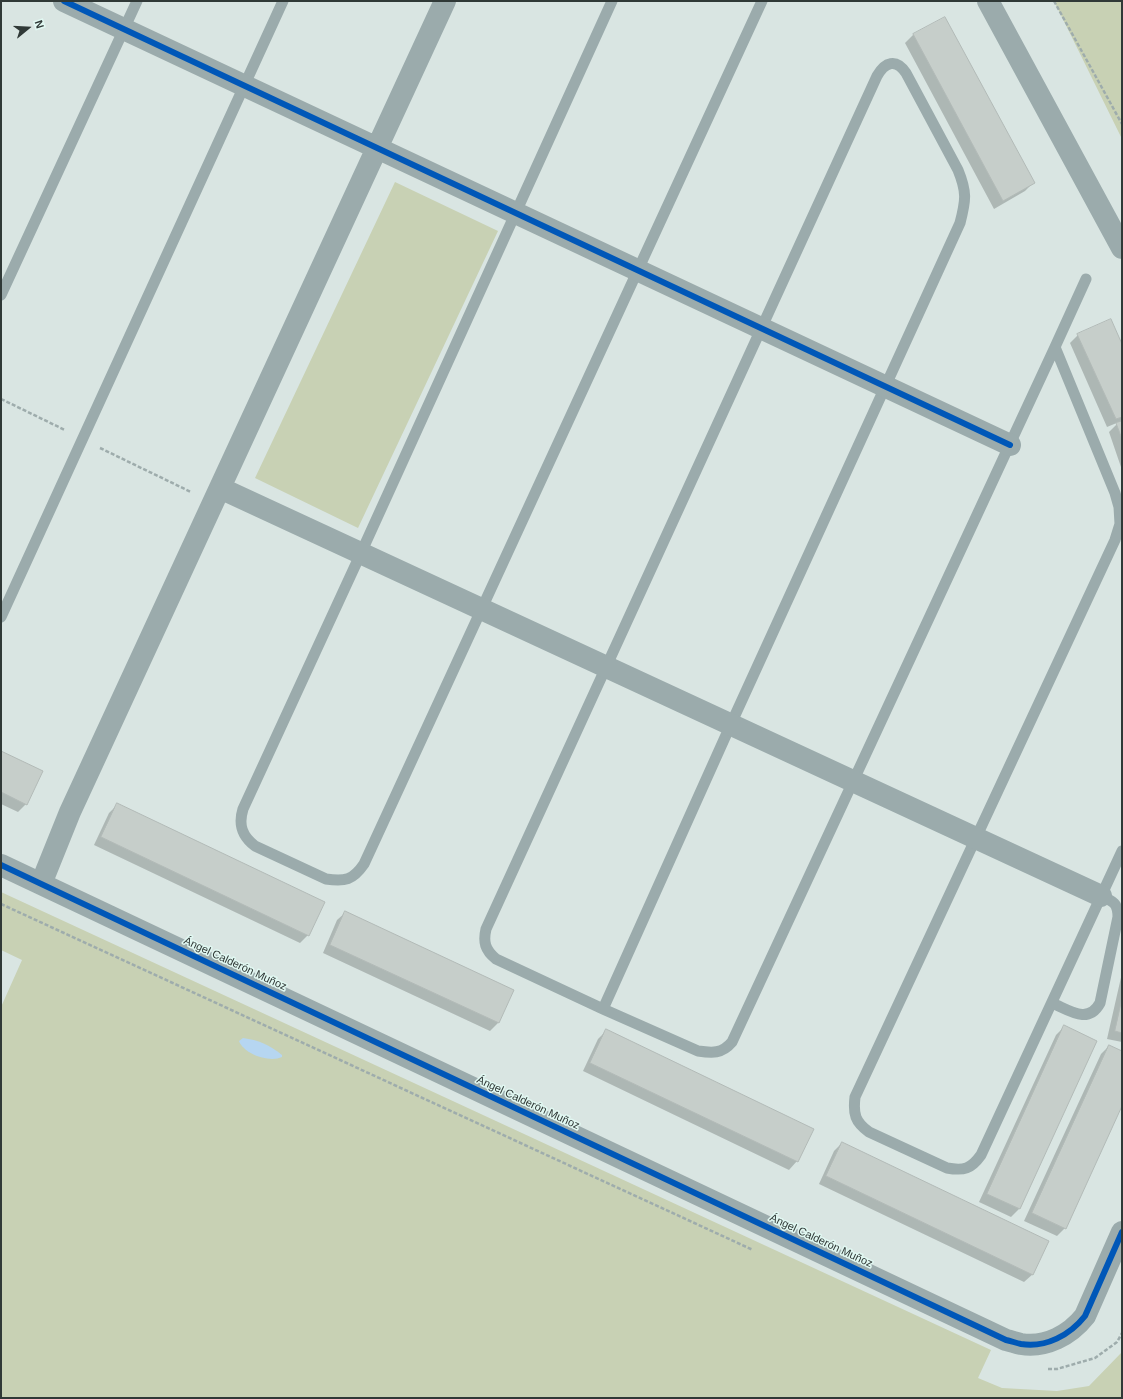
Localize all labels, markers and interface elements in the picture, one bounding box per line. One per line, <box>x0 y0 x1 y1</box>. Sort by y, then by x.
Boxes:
north arrow <box>8 8 48 48</box>
text: N <box>32 19 46 30</box>
street label: Ángel Calderón Muñoz <box>182 934 288 994</box>
street label: Ángel Calderón Muñoz <box>475 1073 581 1133</box>
street label: Ángel Calderón Muñoz <box>768 1211 874 1271</box>

